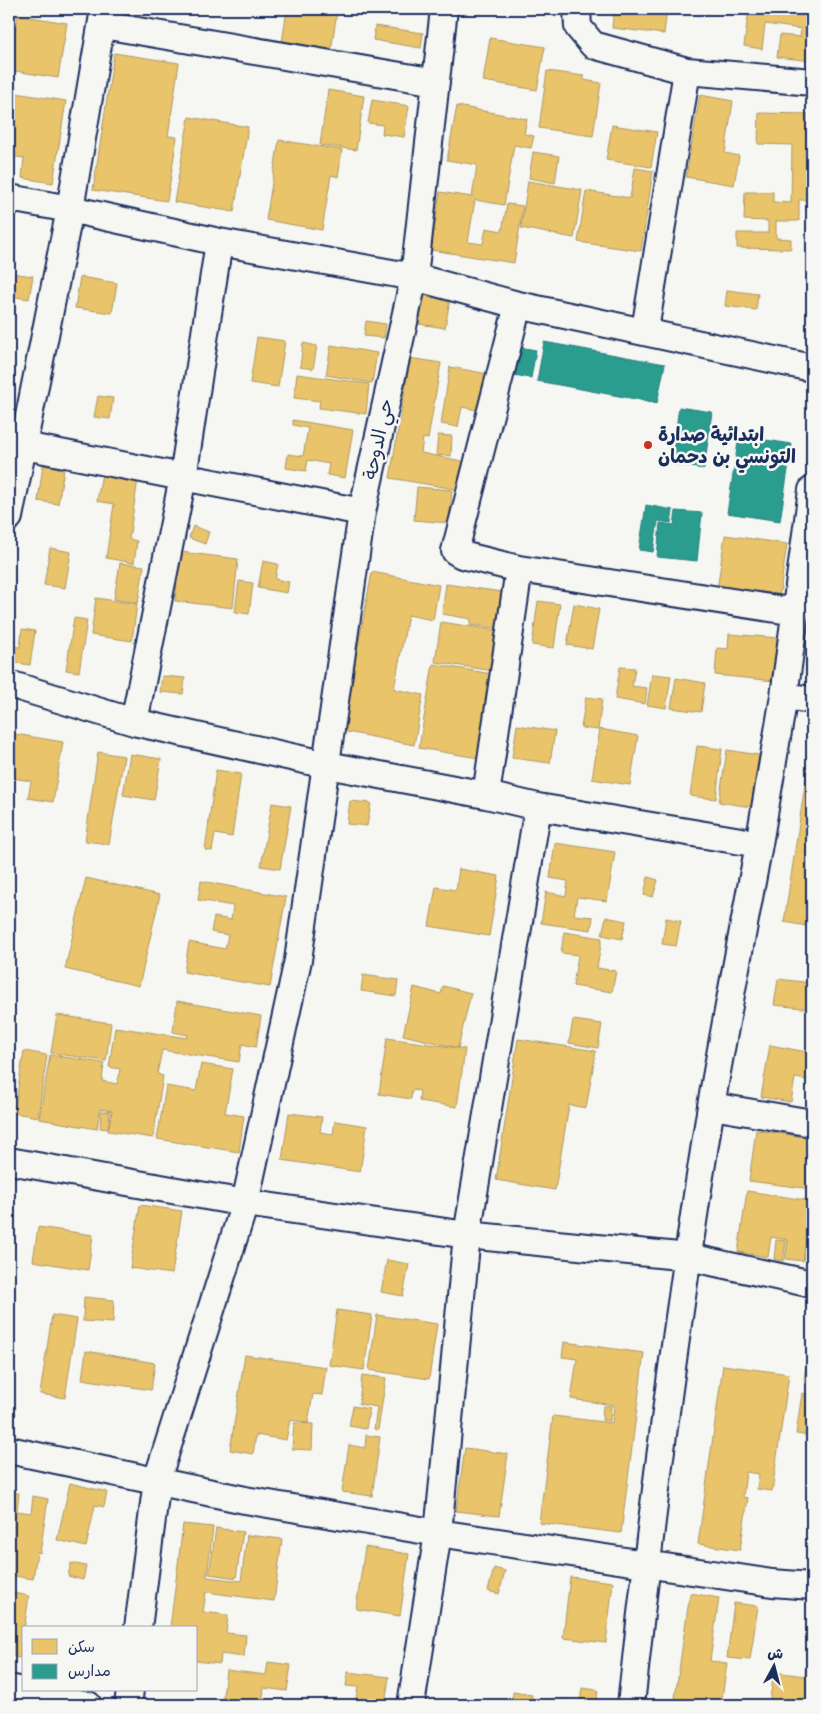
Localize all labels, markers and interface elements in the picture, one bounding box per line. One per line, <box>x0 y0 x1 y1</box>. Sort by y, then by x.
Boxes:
street label: حي الدوحة <box>353 396 403 482</box>
place label: ابتدائية صدارة التونسي بن دحمان <box>658 418 796 473</box>
marker: ابتدائية صدارة التونسي بن دحمان <box>642 439 654 451</box>
legend <box>22 1626 198 1692</box>
text: سكن <box>68 1634 95 1660</box>
text: ش <box>766 1640 785 1667</box>
north arrow <box>748 1642 798 1692</box>
text: مدارس <box>68 1658 111 1684</box>

